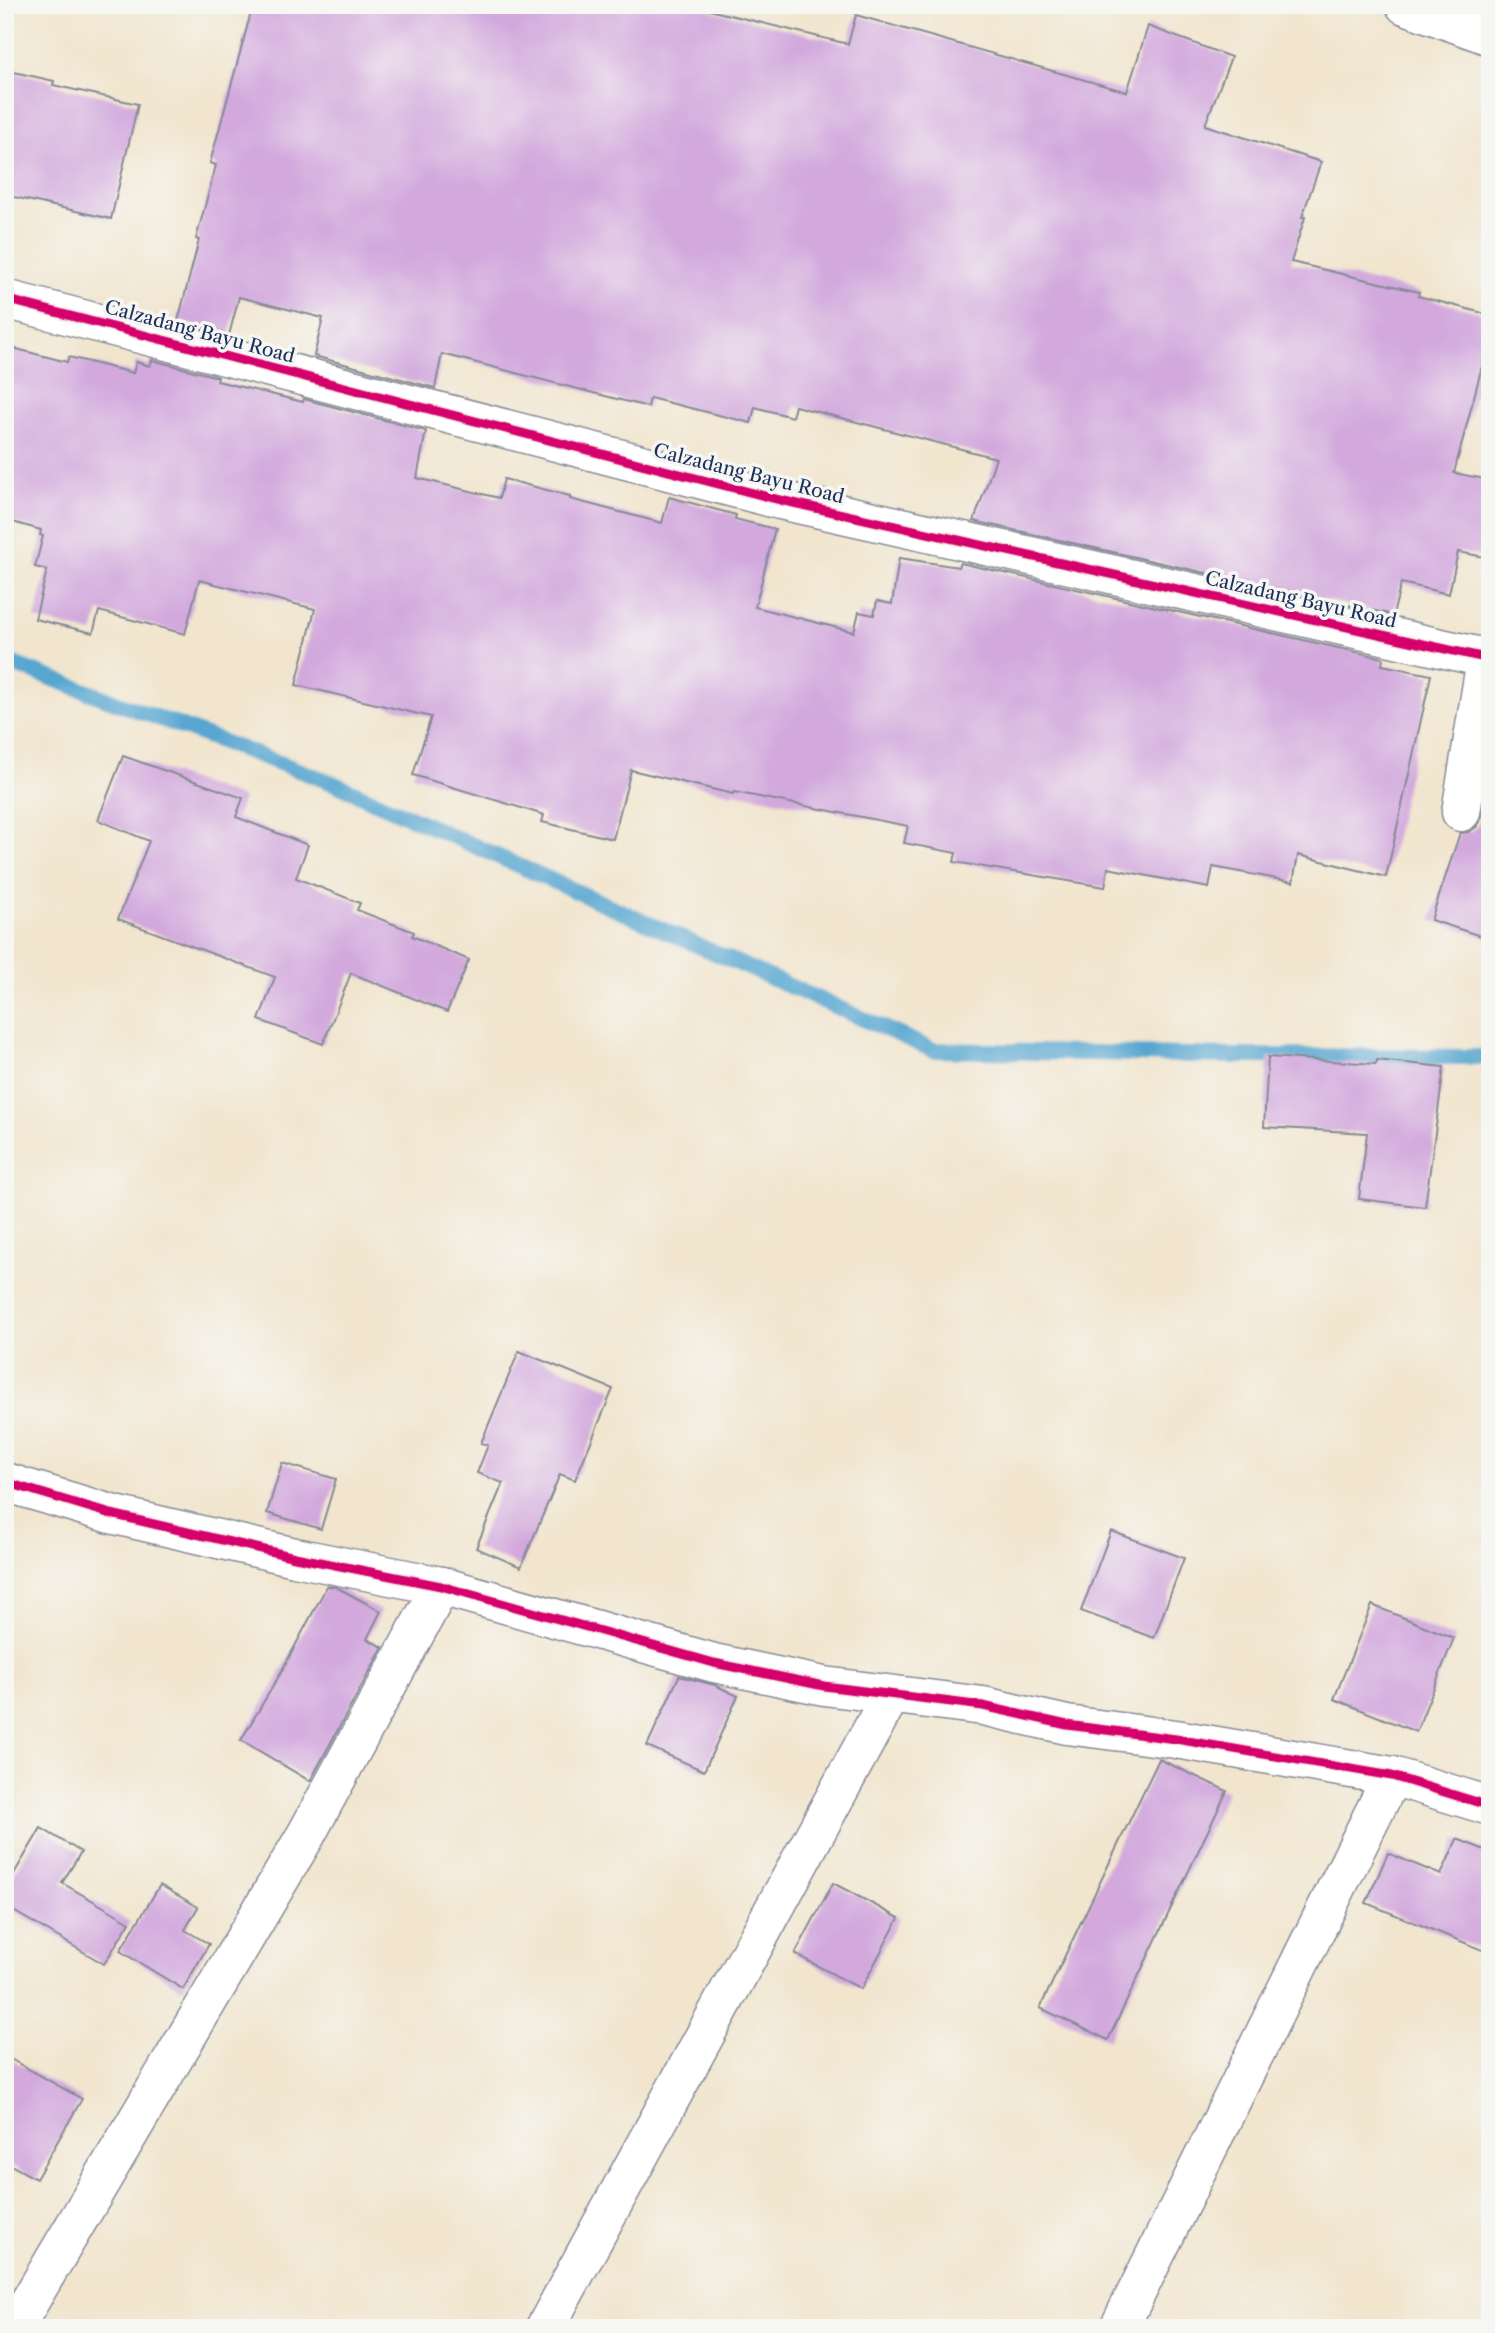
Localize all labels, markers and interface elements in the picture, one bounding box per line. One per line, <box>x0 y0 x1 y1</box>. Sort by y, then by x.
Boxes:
street label: Calzadang Bayu Road <box>102 295 298 368</box>
street label: Calzadang Bayu Road <box>651 439 847 508</box>
street label: Calzadang Bayu Road <box>1203 566 1399 633</box>

